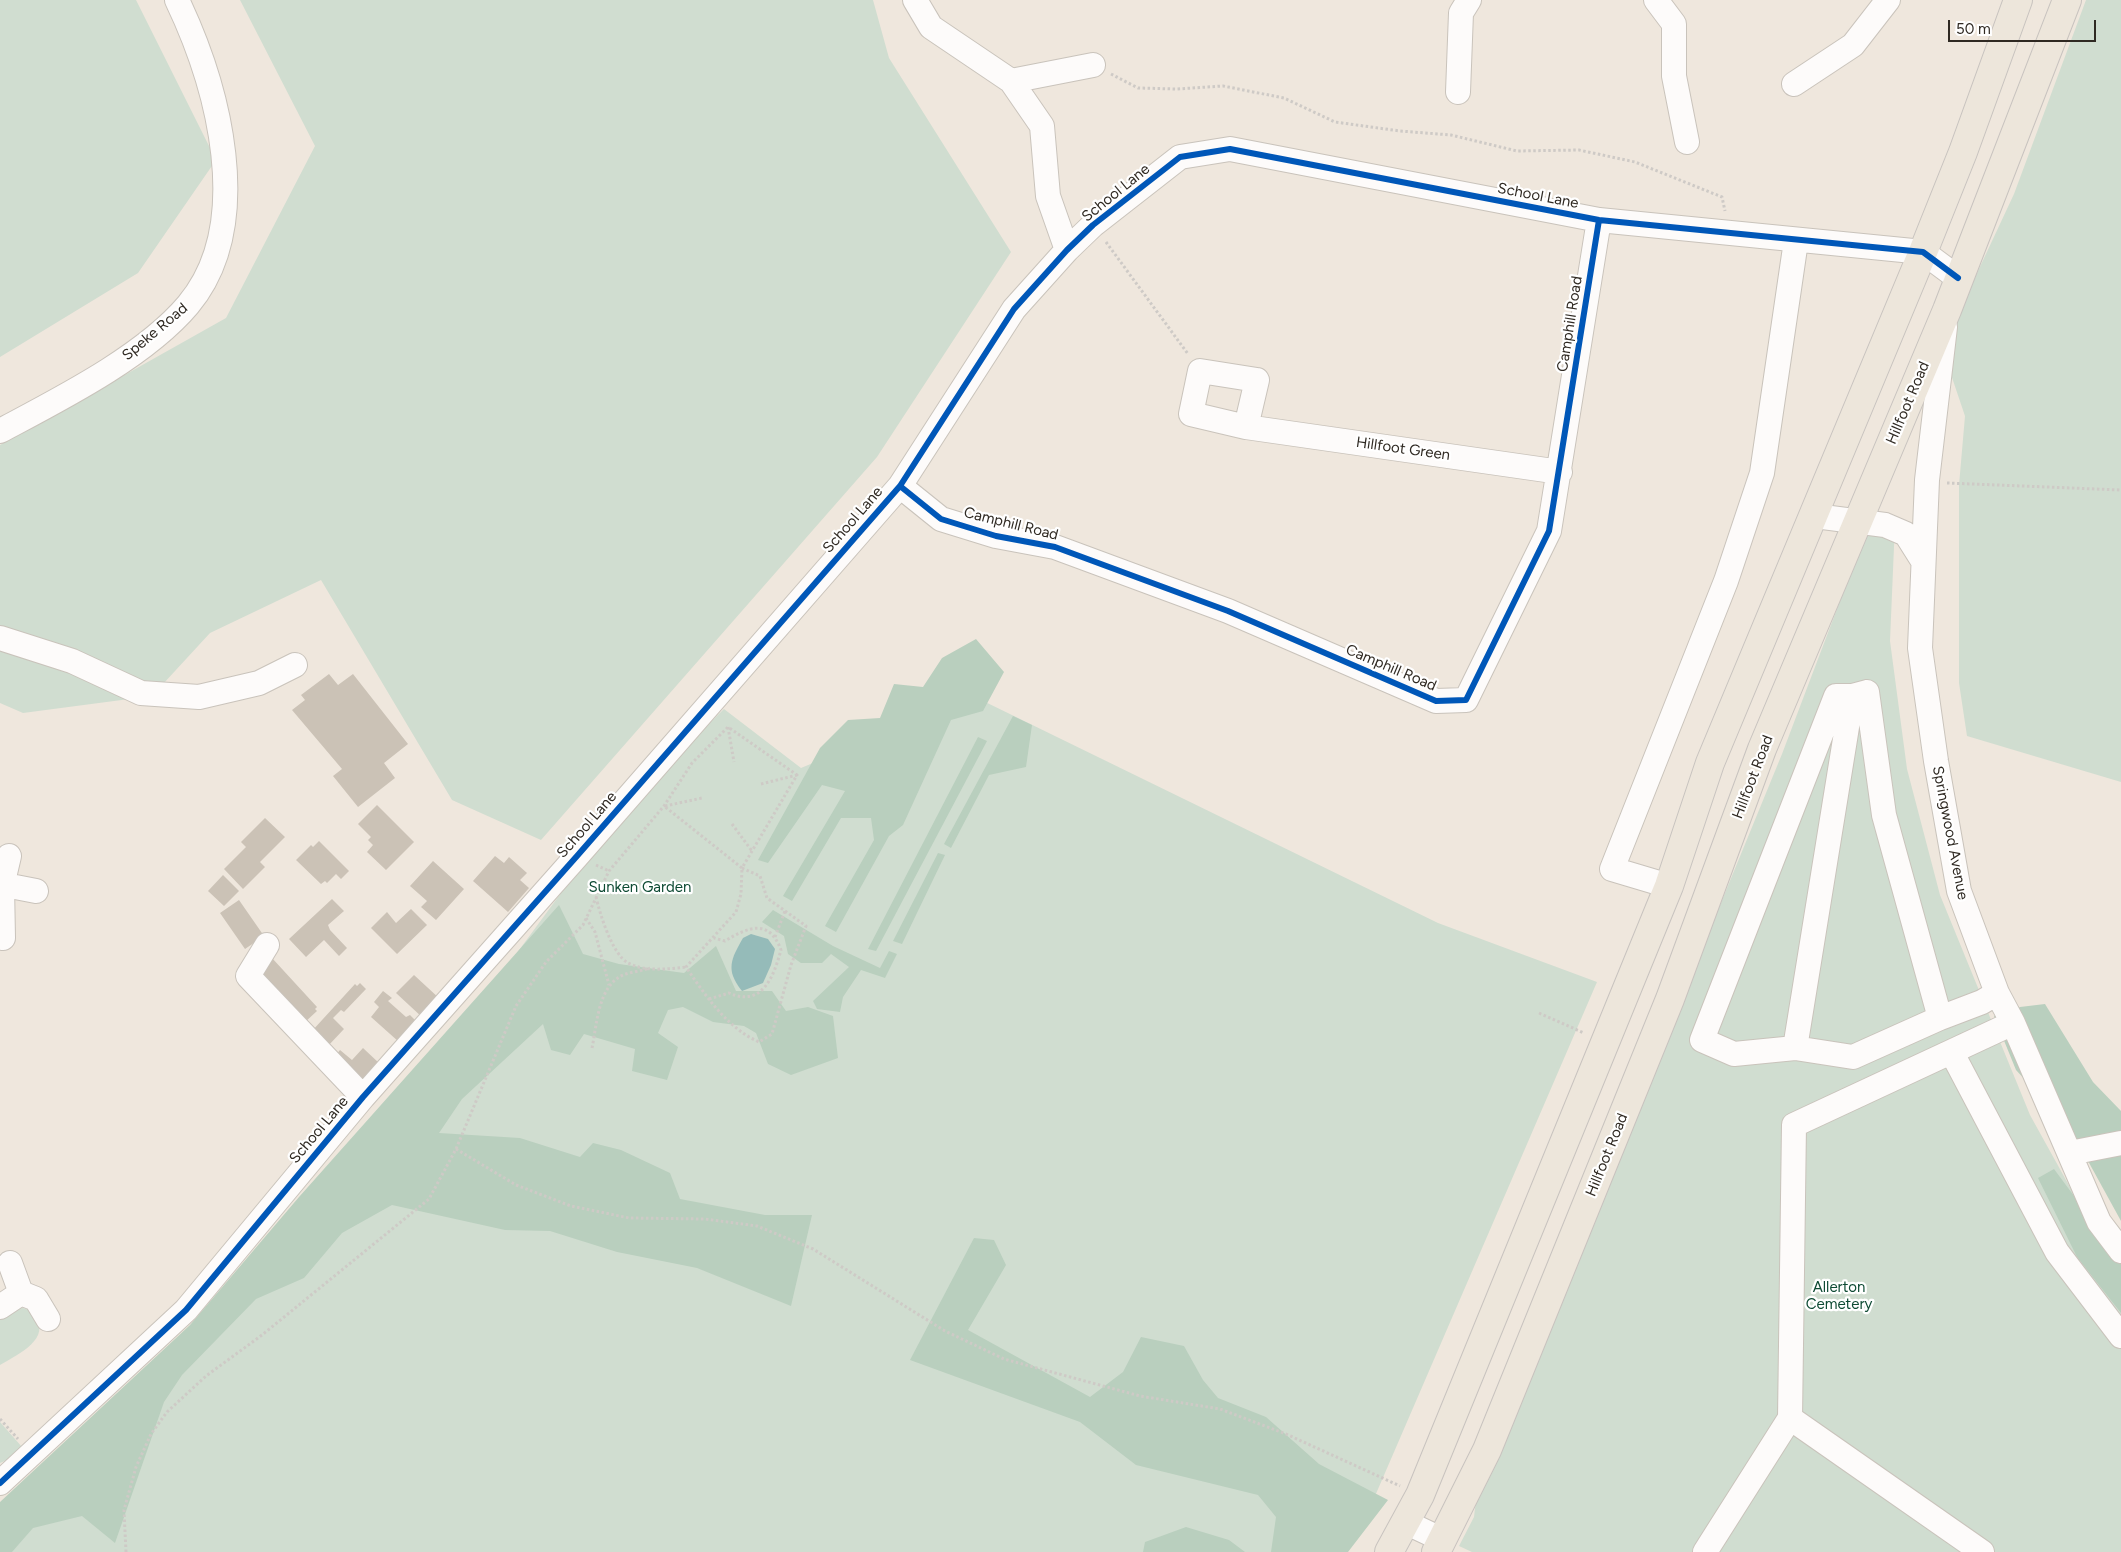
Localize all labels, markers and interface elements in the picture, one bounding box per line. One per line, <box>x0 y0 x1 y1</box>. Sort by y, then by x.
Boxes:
scale bar <box>1951 10 2098 42</box>
text: 50 m <box>1956 20 1991 38</box>
street label: School Lane <box>1078 160 1154 226</box>
street label: School Lane <box>1496 179 1580 213</box>
street label: Camphill Road <box>1554 275 1586 373</box>
street label: Speke Road <box>119 299 191 365</box>
street label: Hillfoot Road <box>1882 359 1934 447</box>
street label: Hillfoot Green <box>1355 433 1451 465</box>
street label: School Lane <box>819 483 887 557</box>
street label: Camphill Road <box>962 504 1060 544</box>
street label: Camphill Road <box>1343 641 1439 695</box>
street label: Hillfoot Road <box>1729 733 1777 821</box>
street label: Springwood Avenue <box>1928 765 1972 901</box>
street label: School Lane <box>553 788 621 862</box>
park label: Sunken Garden <box>589 879 691 897</box>
street label: School Lane <box>286 1093 352 1167</box>
street label: Hillfoot Road <box>1582 1111 1632 1199</box>
park label: Allerton Cemetery <box>1806 1279 1872 1314</box>

